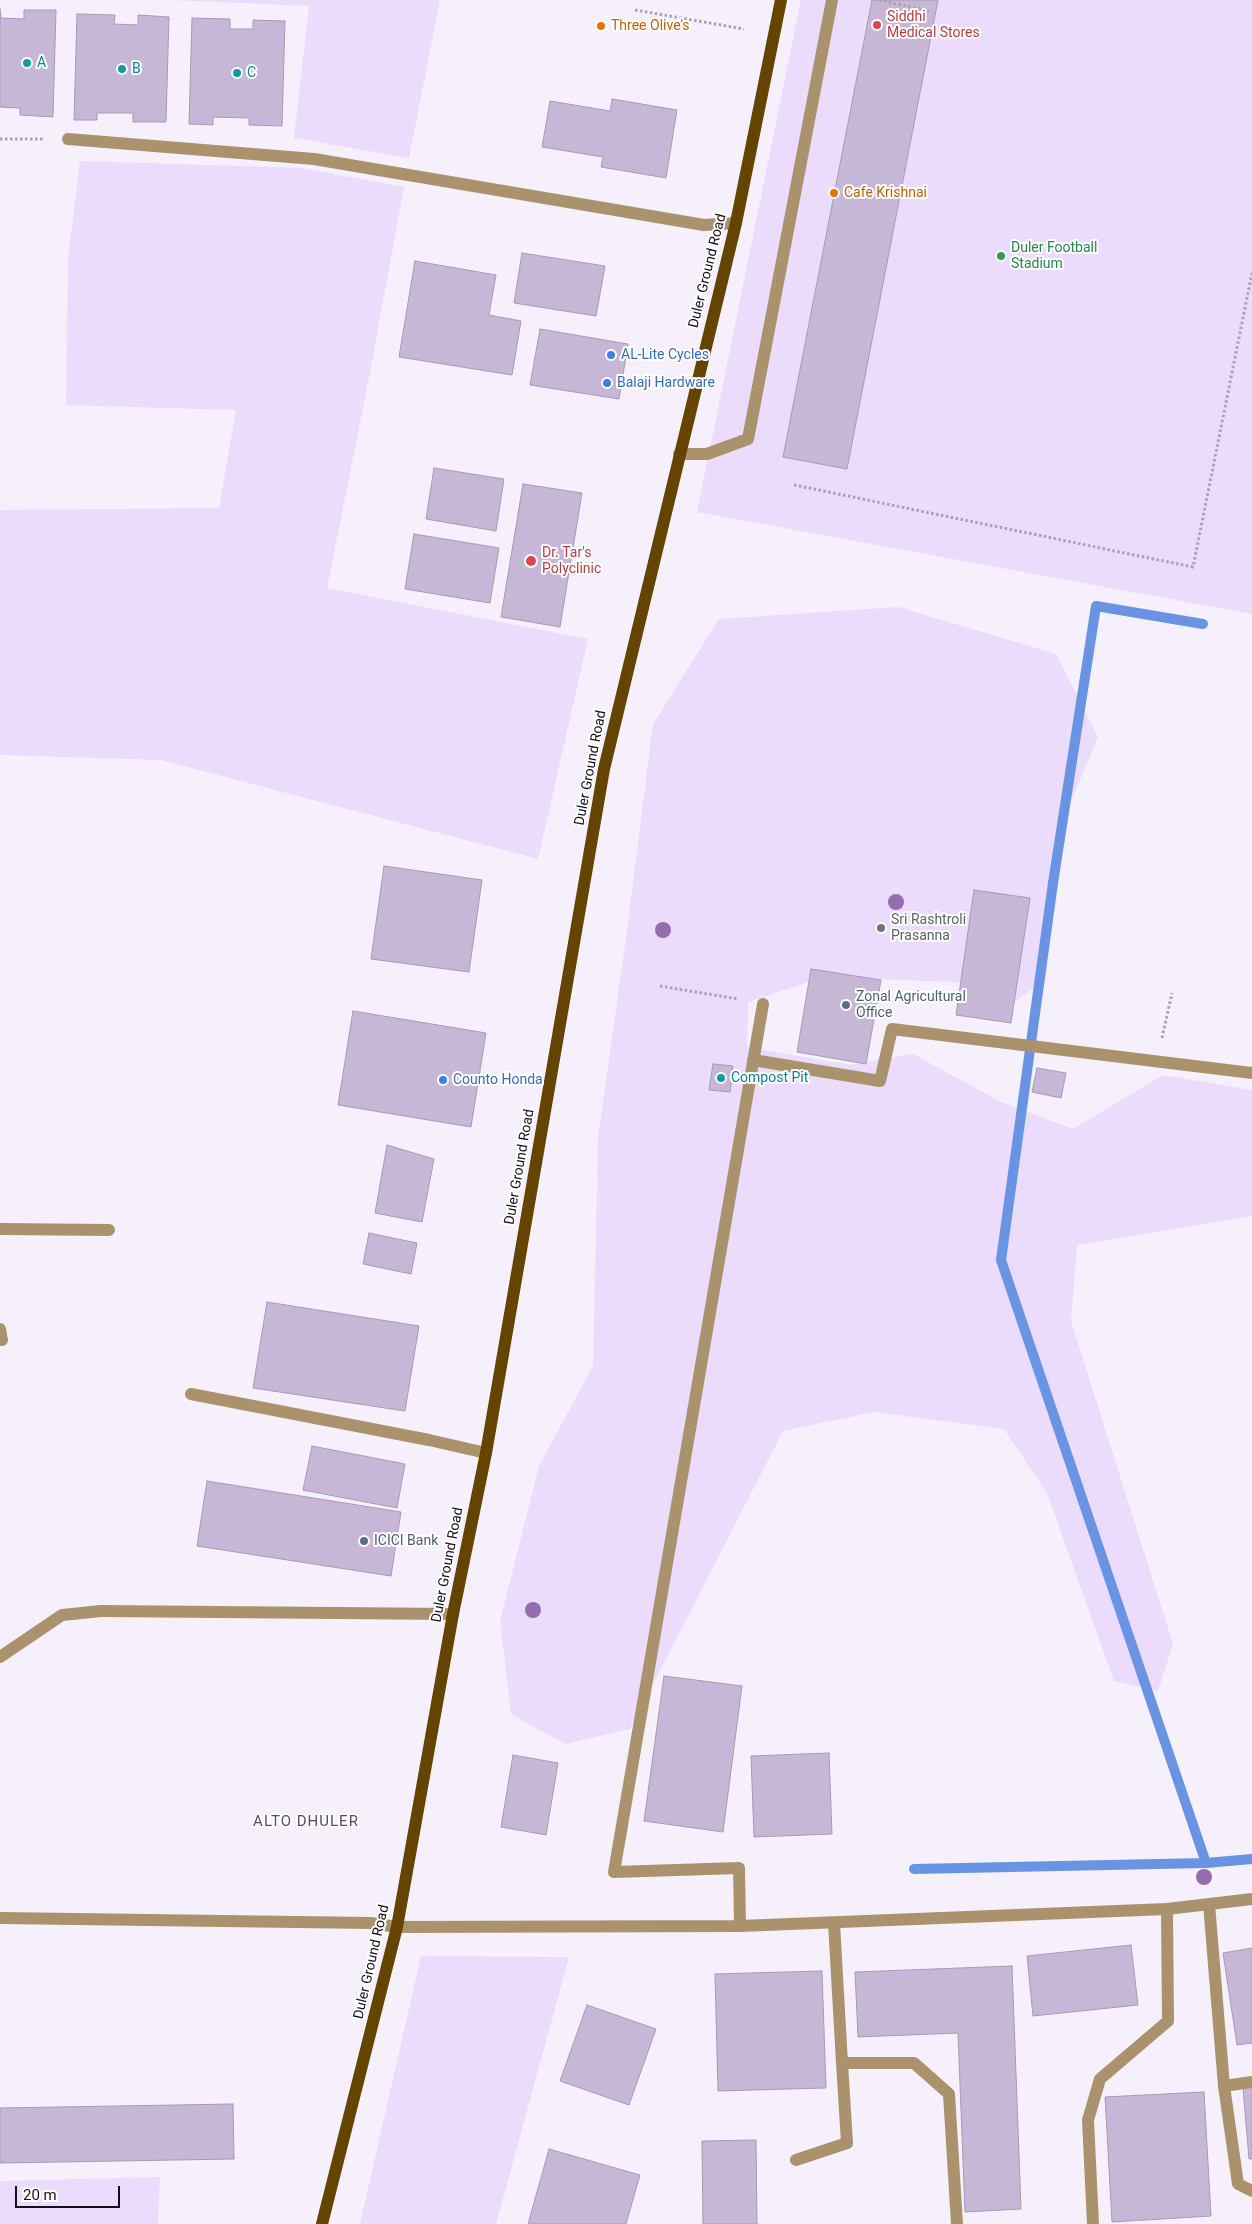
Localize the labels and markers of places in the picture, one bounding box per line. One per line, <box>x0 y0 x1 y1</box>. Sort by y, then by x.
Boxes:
place label: Siddhi Medical Stores <box>887 9 980 41</box>
place label: Three Olive's <box>611 18 690 34</box>
marker: Siddhi Medical Stores <box>871 19 883 31</box>
marker: Three Olive's <box>595 20 607 32</box>
place label: A <box>37 55 46 71</box>
marker: A <box>21 57 33 69</box>
place label: B <box>132 61 141 77</box>
marker: B <box>116 63 128 75</box>
place label: C <box>247 65 256 81</box>
marker: C <box>231 67 243 79</box>
place label: Cafe Krishnai <box>844 185 927 201</box>
marker: Cafe Krishnai <box>828 187 840 199</box>
place label: Duler Football Stadium <box>1011 240 1097 272</box>
marker: Duler Football Stadium <box>995 250 1007 262</box>
place label: AL-Lite Cycles <box>621 347 709 363</box>
marker: AL-Lite Cycles <box>605 349 617 361</box>
place label: Balaji Hardware <box>617 375 715 391</box>
marker: Balaji Hardware <box>601 377 613 389</box>
place label: Dr. Tar's Polyclinic <box>542 545 601 578</box>
marker: Dr. Tar's Polyclinic <box>524 554 538 568</box>
place label: Sri Rashtroli Prasanna <box>891 912 966 944</box>
marker: Sri Rashtroli Prasanna <box>875 922 887 934</box>
place label: Zonal Agricultural Office <box>856 989 966 1022</box>
marker: Zonal Agricultural Office <box>840 999 852 1011</box>
place label: Compost Pit <box>731 1070 808 1086</box>
place label: Counto Honda <box>453 1072 543 1088</box>
marker: Compost Pit <box>715 1072 727 1084</box>
marker: Counto Honda <box>437 1074 449 1086</box>
place label: ICICI Bank <box>374 1533 438 1549</box>
marker: ICICI Bank <box>358 1535 370 1547</box>

